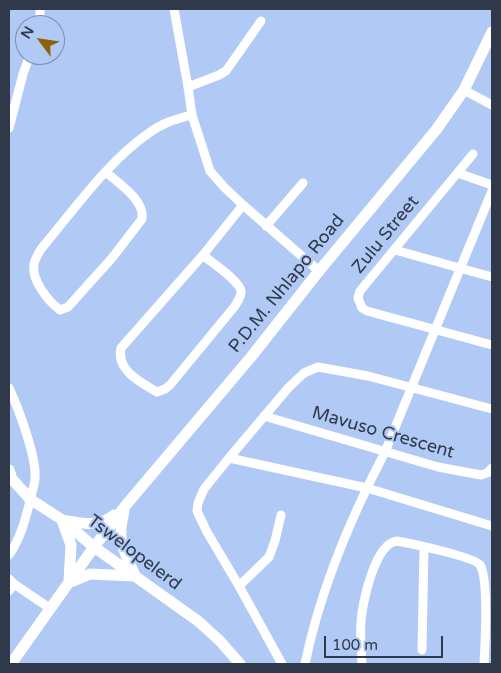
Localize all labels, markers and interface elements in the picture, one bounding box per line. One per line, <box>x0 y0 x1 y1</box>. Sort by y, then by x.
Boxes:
north arrow <box>15 15 65 65</box>
text: N <box>17 23 38 42</box>
street label: Zulu Street <box>348 192 424 278</box>
street label: P.D.M. Nhlapo Road <box>225 210 349 358</box>
street label: Mavuso Crescent <box>309 402 457 464</box>
street label: Tswelopelerd <box>83 511 185 595</box>
scale bar <box>326 626 445 658</box>
text: 100 m <box>332 636 378 654</box>

